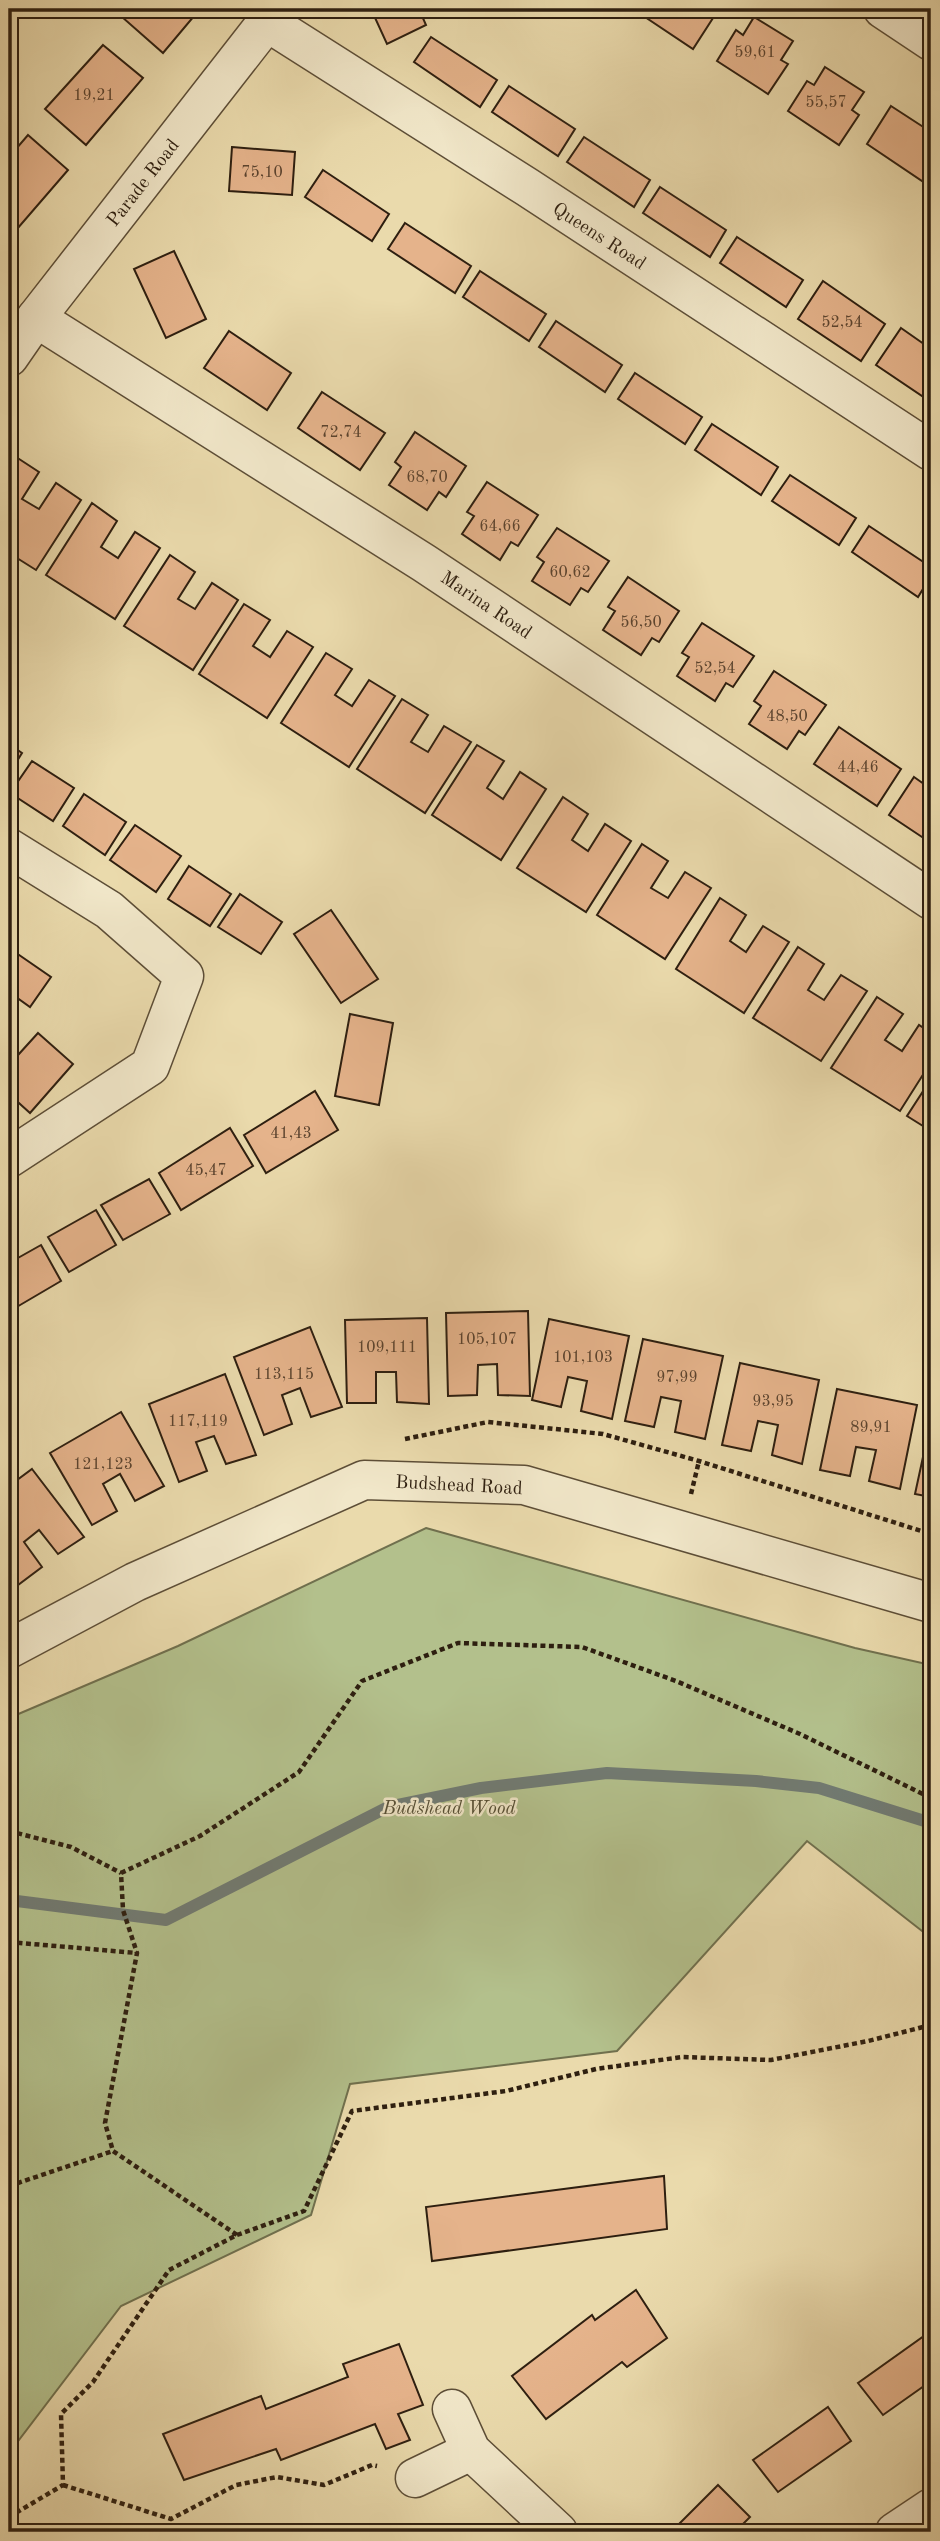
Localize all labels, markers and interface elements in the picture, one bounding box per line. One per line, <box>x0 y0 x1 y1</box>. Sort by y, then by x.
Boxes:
house number: 59,61 <box>734 45 776 61</box>
house number: 19,21 <box>73 88 115 104</box>
house number: 55,57 <box>805 95 847 111</box>
street label: Parade Road <box>104 136 184 231</box>
house number: 75,10 <box>241 165 283 181</box>
street label: Queens Road <box>549 200 649 274</box>
house number: 52,54 <box>821 315 863 331</box>
house number: 72,74 <box>320 425 362 441</box>
house number: 68,70 <box>406 470 448 486</box>
house number: 64,66 <box>479 519 521 535</box>
house number: 60,62 <box>549 565 591 581</box>
street label: Marina Road <box>437 569 535 643</box>
house number: 56,50 <box>620 615 662 631</box>
house number: 52,54 <box>694 661 736 677</box>
house number: 48,50 <box>766 709 808 725</box>
house number: 44,46 <box>837 760 879 776</box>
house number: 41,43 <box>270 1126 312 1142</box>
house number: 45,47 <box>185 1163 227 1179</box>
house number: 105,107 <box>457 1332 517 1348</box>
house number: 109,111 <box>357 1340 417 1356</box>
house number: 101,103 <box>553 1350 613 1366</box>
house number: 113,115 <box>254 1367 314 1383</box>
house number: 97,99 <box>656 1370 698 1386</box>
house number: 93,95 <box>752 1394 794 1410</box>
house number: 117,119 <box>168 1414 228 1430</box>
house number: 89,91 <box>850 1420 892 1436</box>
house number: 121,123 <box>73 1457 133 1473</box>
street label: Budshead Road <box>395 1474 523 1499</box>
park label: Budshead Wood <box>381 1800 517 1819</box>

